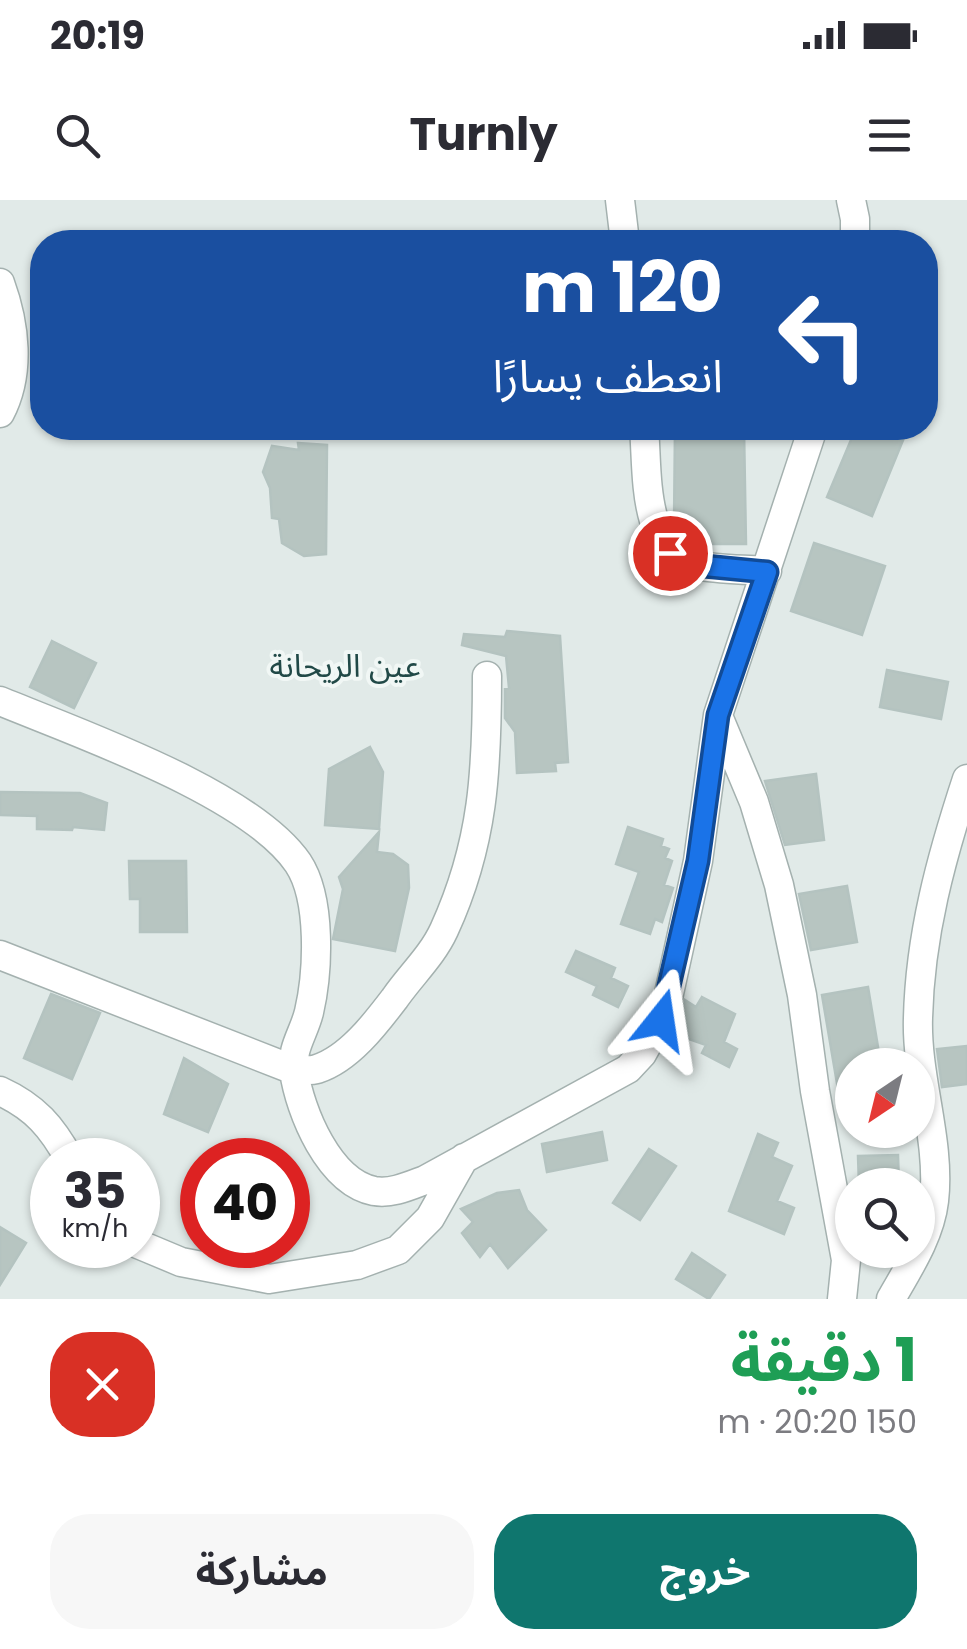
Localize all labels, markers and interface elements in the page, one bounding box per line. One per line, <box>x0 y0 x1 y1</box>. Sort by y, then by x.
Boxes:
text: 20:19 <box>50 9 145 62</box>
text: Turnly <box>409 103 558 166</box>
icon: search <box>50 108 105 163</box>
icon: menu <box>862 108 917 163</box>
text: 120 m <box>522 238 723 337</box>
icon: left <box>758 270 888 400</box>
text: انعطف يسارًا <box>492 345 723 408</box>
pin <box>628 511 713 596</box>
icon: arrive <box>643 526 698 581</box>
district label: عين الريحانة <box>269 643 421 688</box>
position arrow <box>609 968 713 1072</box>
north arrow <box>835 1048 935 1148</box>
map controls <box>835 1048 935 1268</box>
speed limit sign: 40 <box>180 1138 310 1268</box>
text: 35 <box>64 1155 126 1226</box>
button: search <box>835 1168 935 1268</box>
text: km/h <box>62 1211 128 1246</box>
text: 1 دقيقة <box>731 1318 917 1402</box>
button: close <box>50 1332 155 1437</box>
text: 150 m · 20:20 <box>717 1399 917 1444</box>
button: مشاركة <box>50 1514 474 1629</box>
button: خروج <box>494 1514 917 1629</box>

